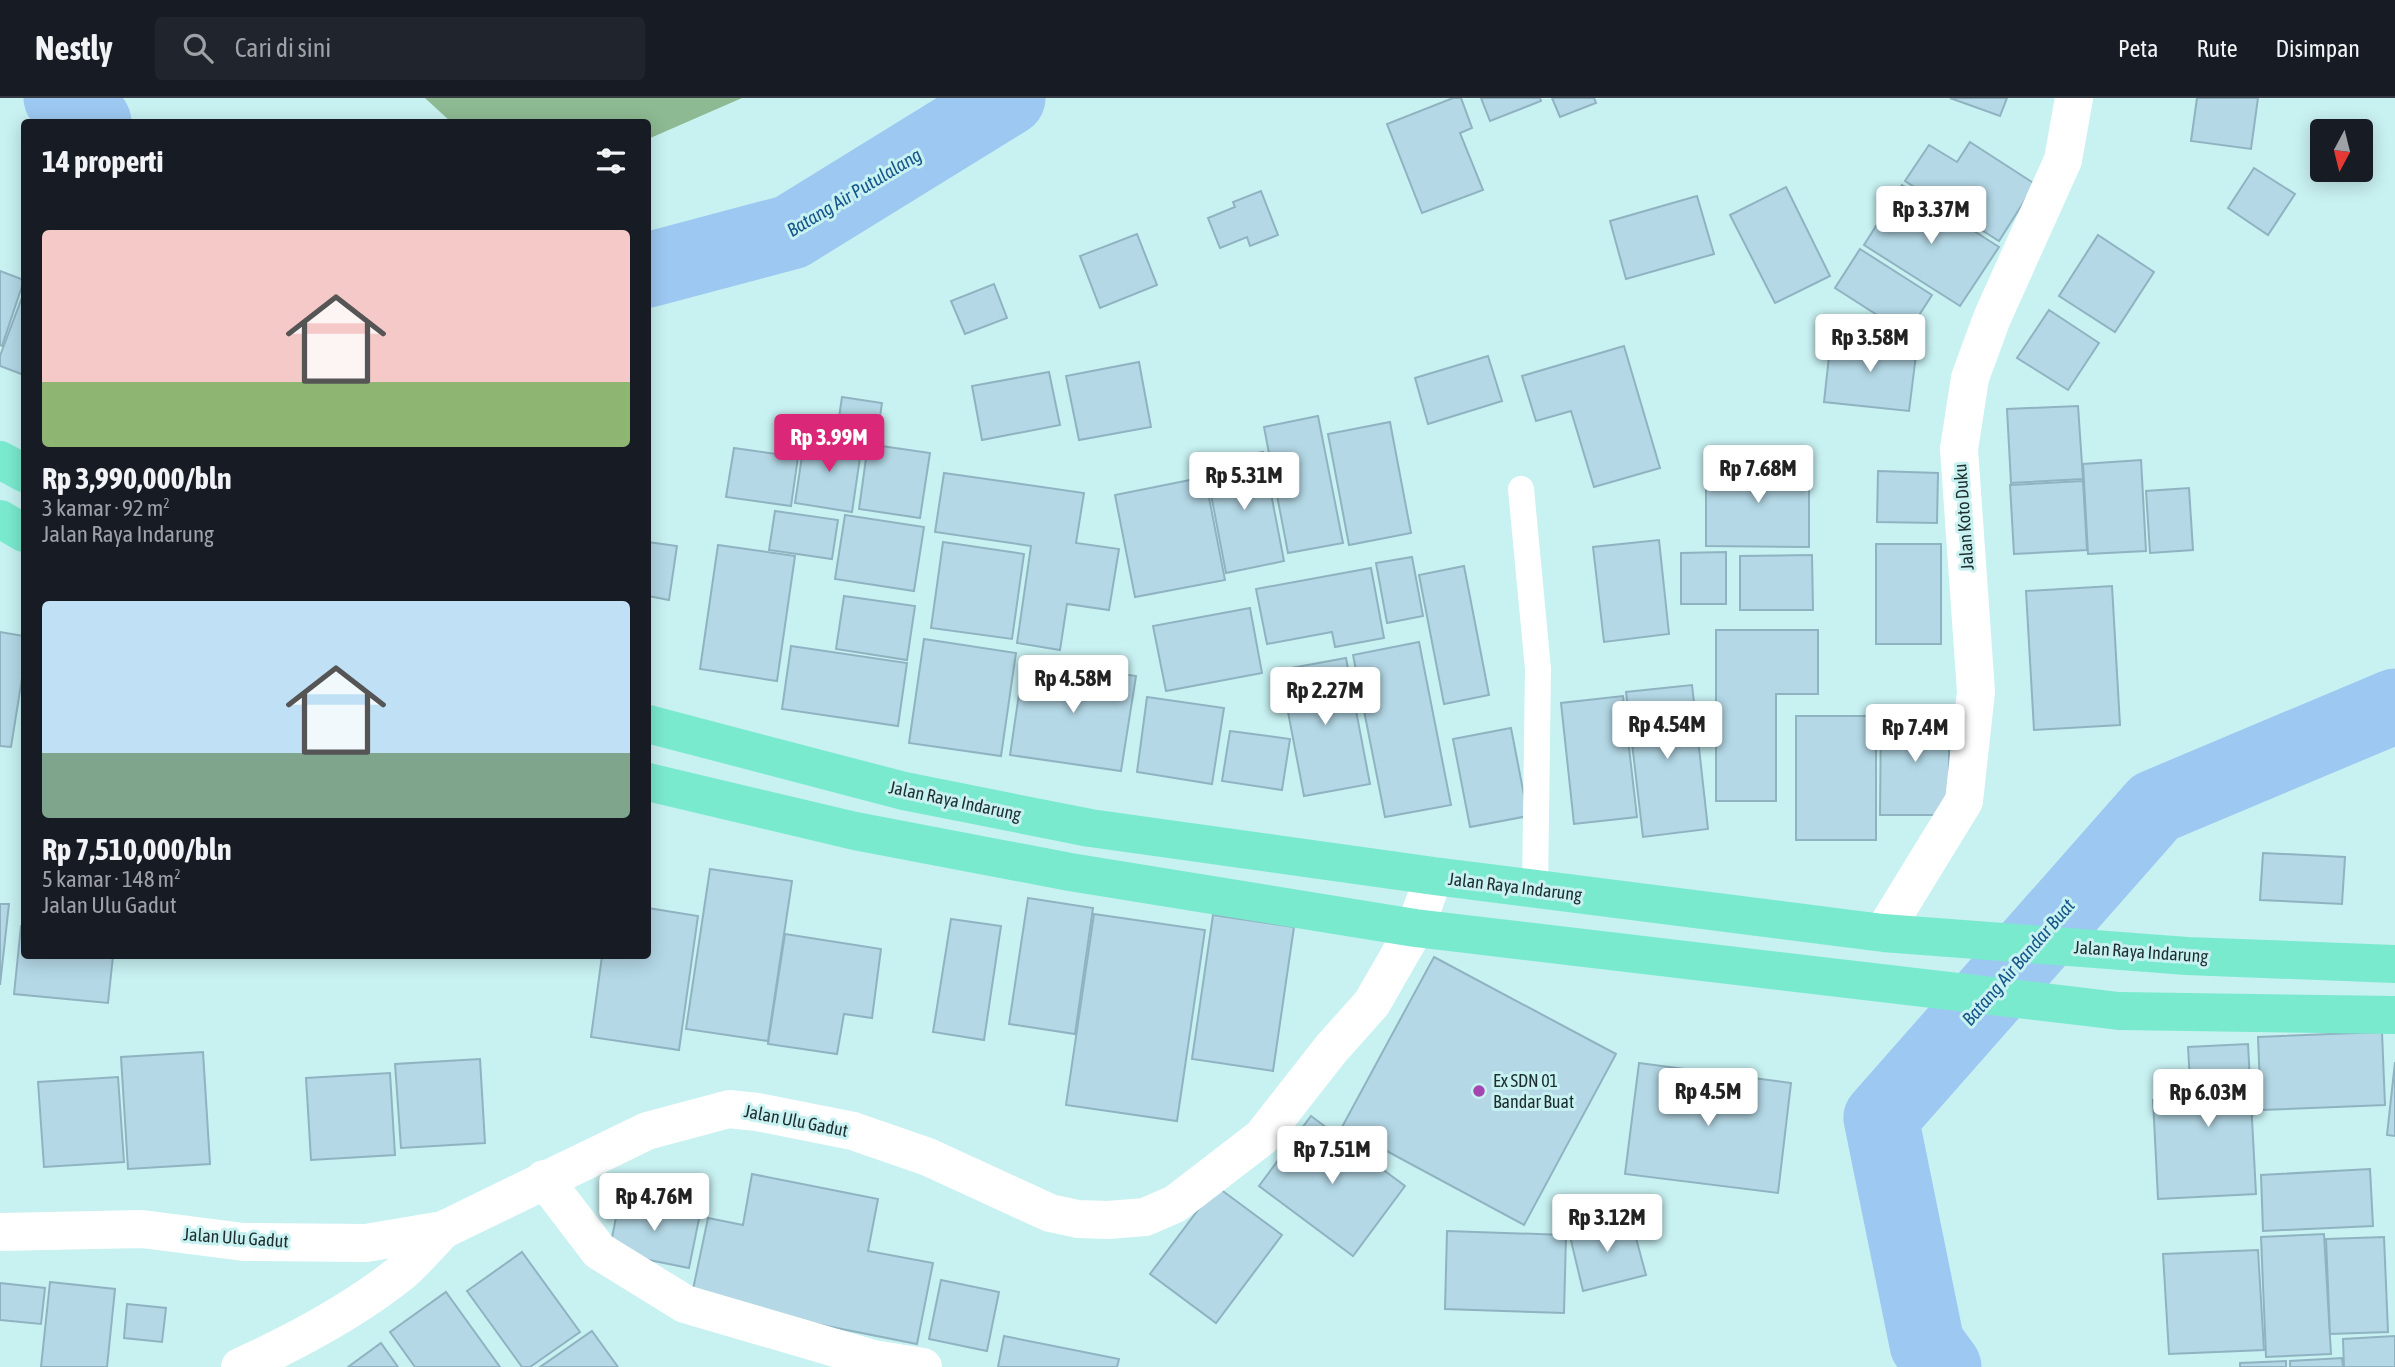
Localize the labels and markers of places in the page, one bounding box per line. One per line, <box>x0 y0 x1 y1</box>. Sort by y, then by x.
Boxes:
pin: Rp 3.37M <box>1859 186 2003 246</box>
pin: Rp 3.58M <box>1798 314 1942 374</box>
pin: Rp 3.99M <box>757 414 901 474</box>
pin: Rp 7.68M <box>1686 446 1830 505</box>
pin: Rp 5.31M <box>1172 452 1316 512</box>
pin: Rp 4.58M <box>1001 656 1145 715</box>
pin: Rp 2.27M <box>1253 668 1397 727</box>
pin: Rp 4.54M <box>1595 702 1739 761</box>
pin: Rp 7.4M <box>1850 704 1980 764</box>
pin: Rp 4.5M <box>1643 1068 1773 1128</box>
place label: Ex SDN 01 Bandar Buat <box>1493 1070 1574 1112</box>
pin: Rp 6.03M <box>2136 1070 2280 1129</box>
marker: Ex SDN 01 Bandar Buat <box>1471 1083 1487 1099</box>
pin: Rp 7.51M <box>1260 1126 1404 1186</box>
pin: Rp 4.76M <box>582 1174 726 1233</box>
pin: Rp 3.12M <box>1535 1194 1679 1254</box>

